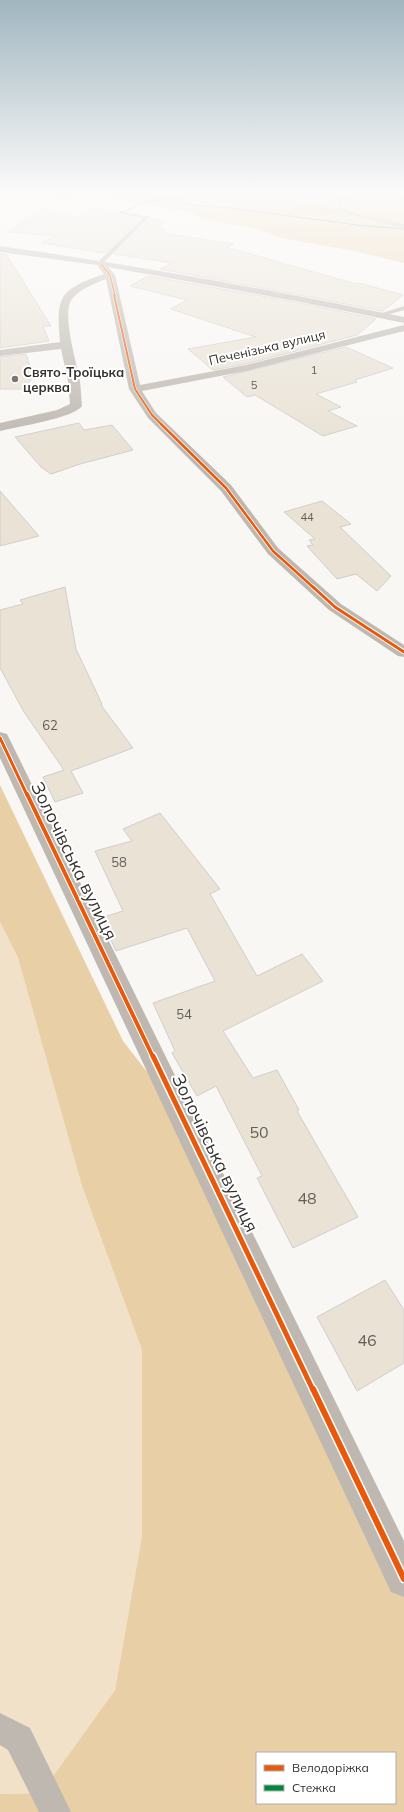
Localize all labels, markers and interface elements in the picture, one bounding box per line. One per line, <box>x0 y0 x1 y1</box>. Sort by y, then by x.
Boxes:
street label: Печенізька вулиця <box>207 326 327 368</box>
house number: 1 <box>311 363 317 377</box>
place label: Свято-Троїцька церква <box>23 364 124 395</box>
marker: Свято-Троїцька церква <box>10 374 20 384</box>
house number: 5 <box>251 378 258 392</box>
house number: 44 <box>300 510 314 524</box>
house number: 62 <box>42 717 58 733</box>
street label: Золочівська вулиця <box>26 778 123 944</box>
house number: 58 <box>111 854 127 870</box>
house number: 54 <box>176 1006 192 1022</box>
street label: Золочівська вулиця <box>167 1070 264 1236</box>
house number: 50 <box>249 1122 269 1142</box>
house number: 48 <box>297 1188 317 1208</box>
house number: 46 <box>357 1330 377 1350</box>
legend <box>256 1752 396 1804</box>
text: Велодоріжка <box>292 1760 369 1775</box>
text: Стежка <box>292 1780 336 1795</box>

